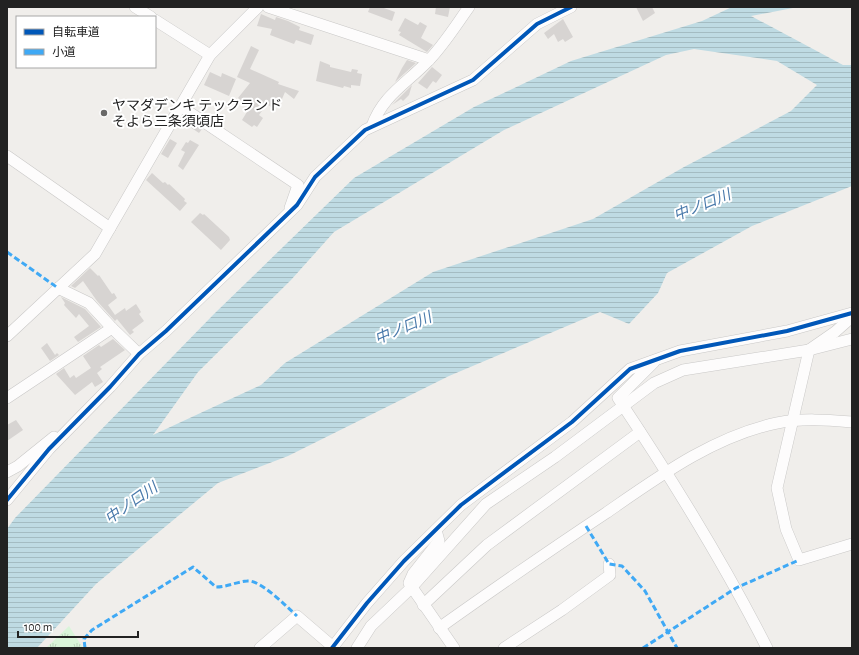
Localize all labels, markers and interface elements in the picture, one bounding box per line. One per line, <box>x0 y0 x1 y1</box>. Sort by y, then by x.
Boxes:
legend <box>16 16 156 68</box>
text: 自転車道 <box>52 25 100 38</box>
text: 小道 <box>52 45 76 58</box>
place label: ヤマダデンキ テックランド そよら三条須頃店 <box>112 98 282 129</box>
marker: ヤマダデンキ テックランド そよら三条須頃店 <box>99 108 109 118</box>
water label: 中ノ口川 <box>671 186 735 224</box>
water label: 中ノ口川 <box>372 308 436 347</box>
water label: 中ノ口川 <box>102 478 162 527</box>
scale bar <box>18 613 138 639</box>
text: 100 m <box>24 621 52 633</box>

